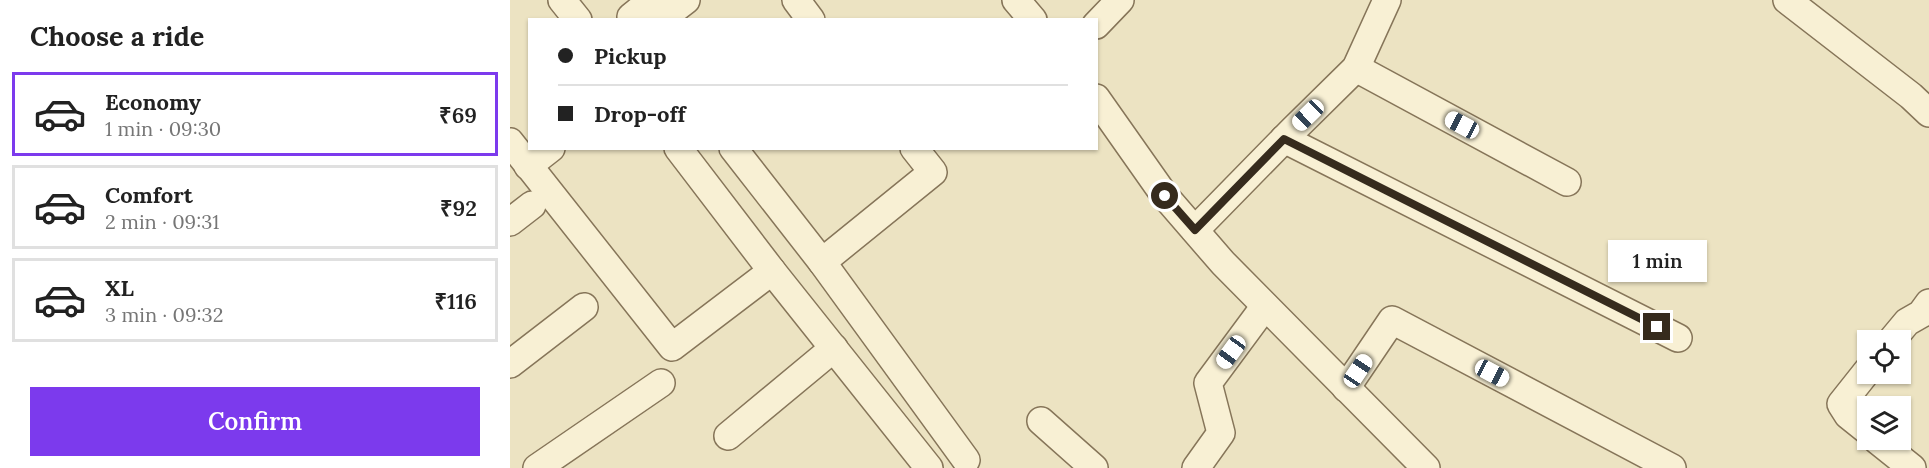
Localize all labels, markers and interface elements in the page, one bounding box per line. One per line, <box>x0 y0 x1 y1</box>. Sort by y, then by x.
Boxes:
text: Choose a ride <box>30 19 204 53</box>
text: Pickup <box>594 42 667 70</box>
icon: car <box>33 87 87 141</box>
text: Economy <box>105 88 201 116</box>
car <box>1289 96 1327 134</box>
text: Drop-off <box>594 100 686 128</box>
text: ₹69 <box>439 101 477 129</box>
car <box>1442 109 1482 141</box>
text: 1 min · 09:30 <box>105 116 221 141</box>
icon: car <box>33 180 87 234</box>
text: Comfort <box>105 181 193 209</box>
route start <box>1151 182 1178 209</box>
text: ₹92 <box>440 194 477 222</box>
text: 2 min · 09:31 <box>105 209 220 234</box>
callout: 1 min <box>1608 240 1706 282</box>
text: 1 min <box>1632 248 1683 273</box>
icon: car <box>33 273 87 327</box>
text: XL <box>105 274 134 302</box>
text: ₹116 <box>434 287 477 315</box>
text: 3 min · 09:32 <box>105 302 223 327</box>
route end <box>1643 313 1670 340</box>
map controls <box>1857 330 1911 450</box>
button: locate <box>1857 330 1911 384</box>
car <box>1213 332 1249 372</box>
car <box>1340 351 1376 391</box>
car <box>1472 357 1512 389</box>
button: Confirm <box>30 387 480 456</box>
button: layers <box>1857 396 1911 450</box>

